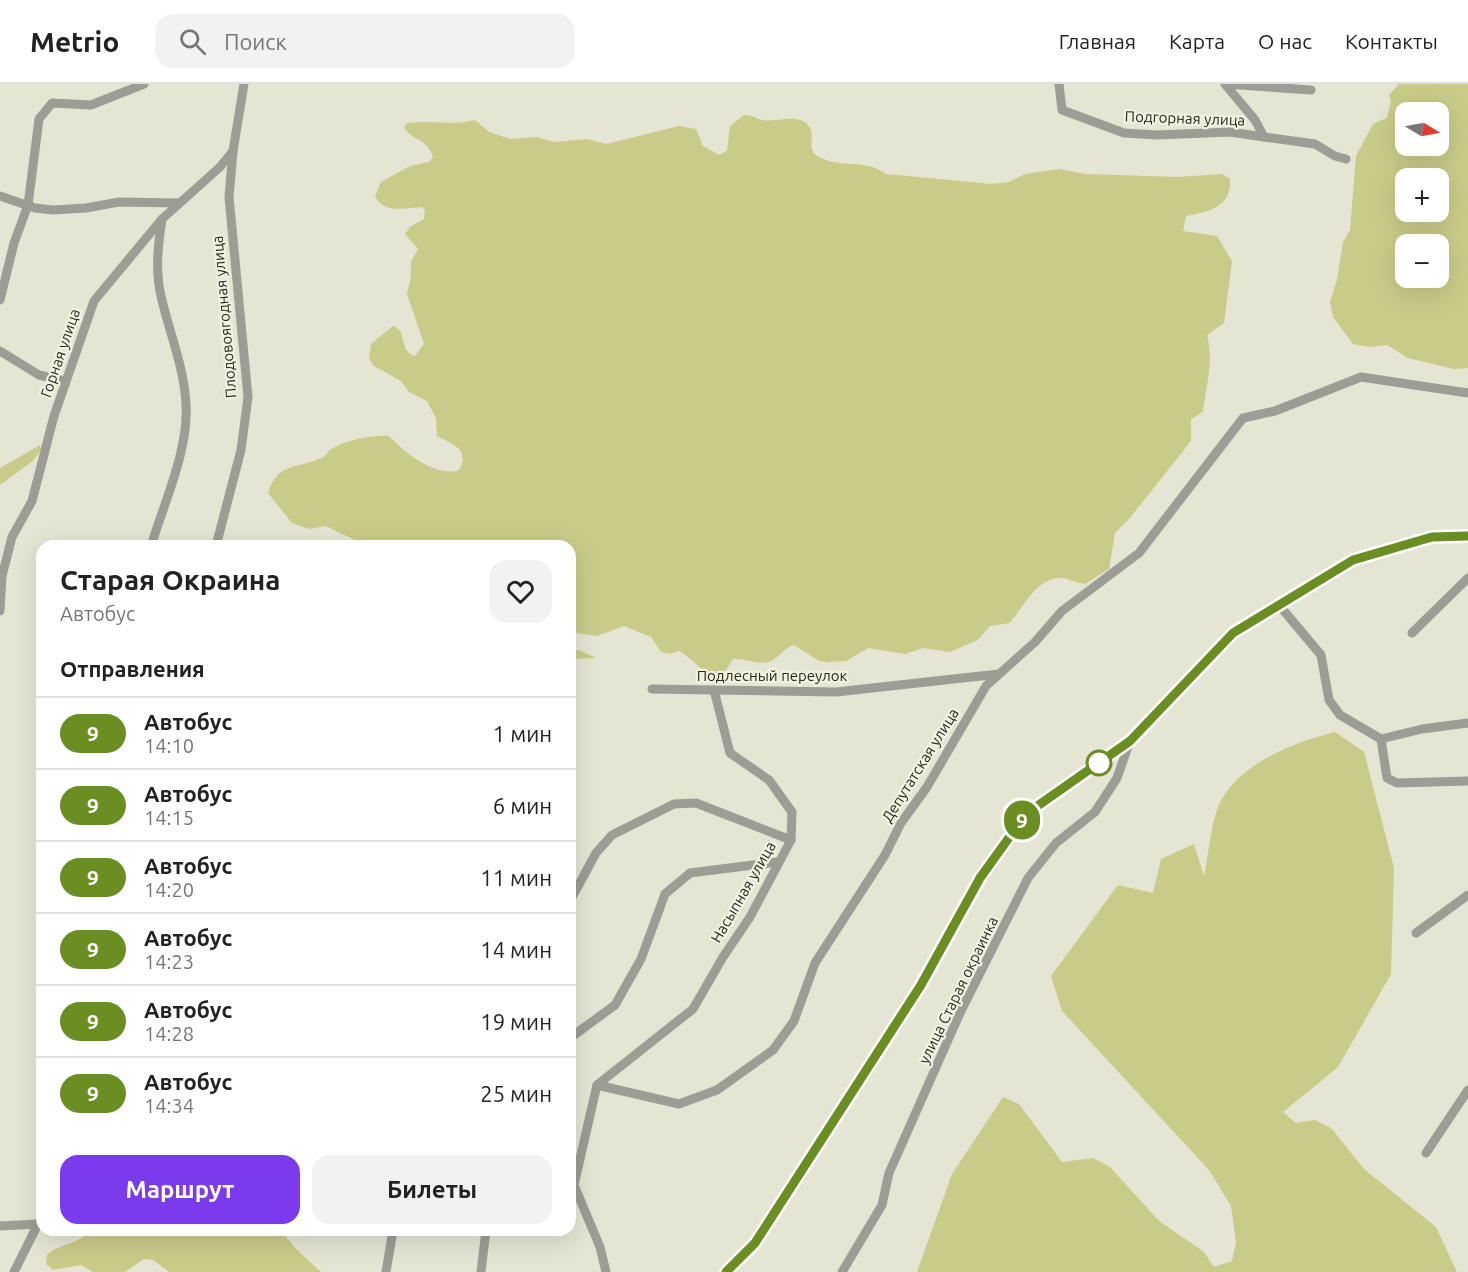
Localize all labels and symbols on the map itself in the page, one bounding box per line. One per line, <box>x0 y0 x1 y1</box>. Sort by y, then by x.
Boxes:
north arrow <box>1395 102 1449 156</box>
street label: Подгорная улица <box>1124 107 1246 129</box>
street label: Плодовоягодная улица <box>208 235 240 399</box>
street label: Горная улица <box>37 306 83 400</box>
street label: Подлесный переулок <box>697 667 848 684</box>
street label: Депутатская улица <box>878 705 962 825</box>
unlabelled marker <box>1086 750 1112 776</box>
line badge: 9 <box>1002 800 1042 840</box>
street label: Насыпная улица <box>707 838 779 946</box>
street label: улица Старая окраинка <box>915 914 1001 1066</box>

